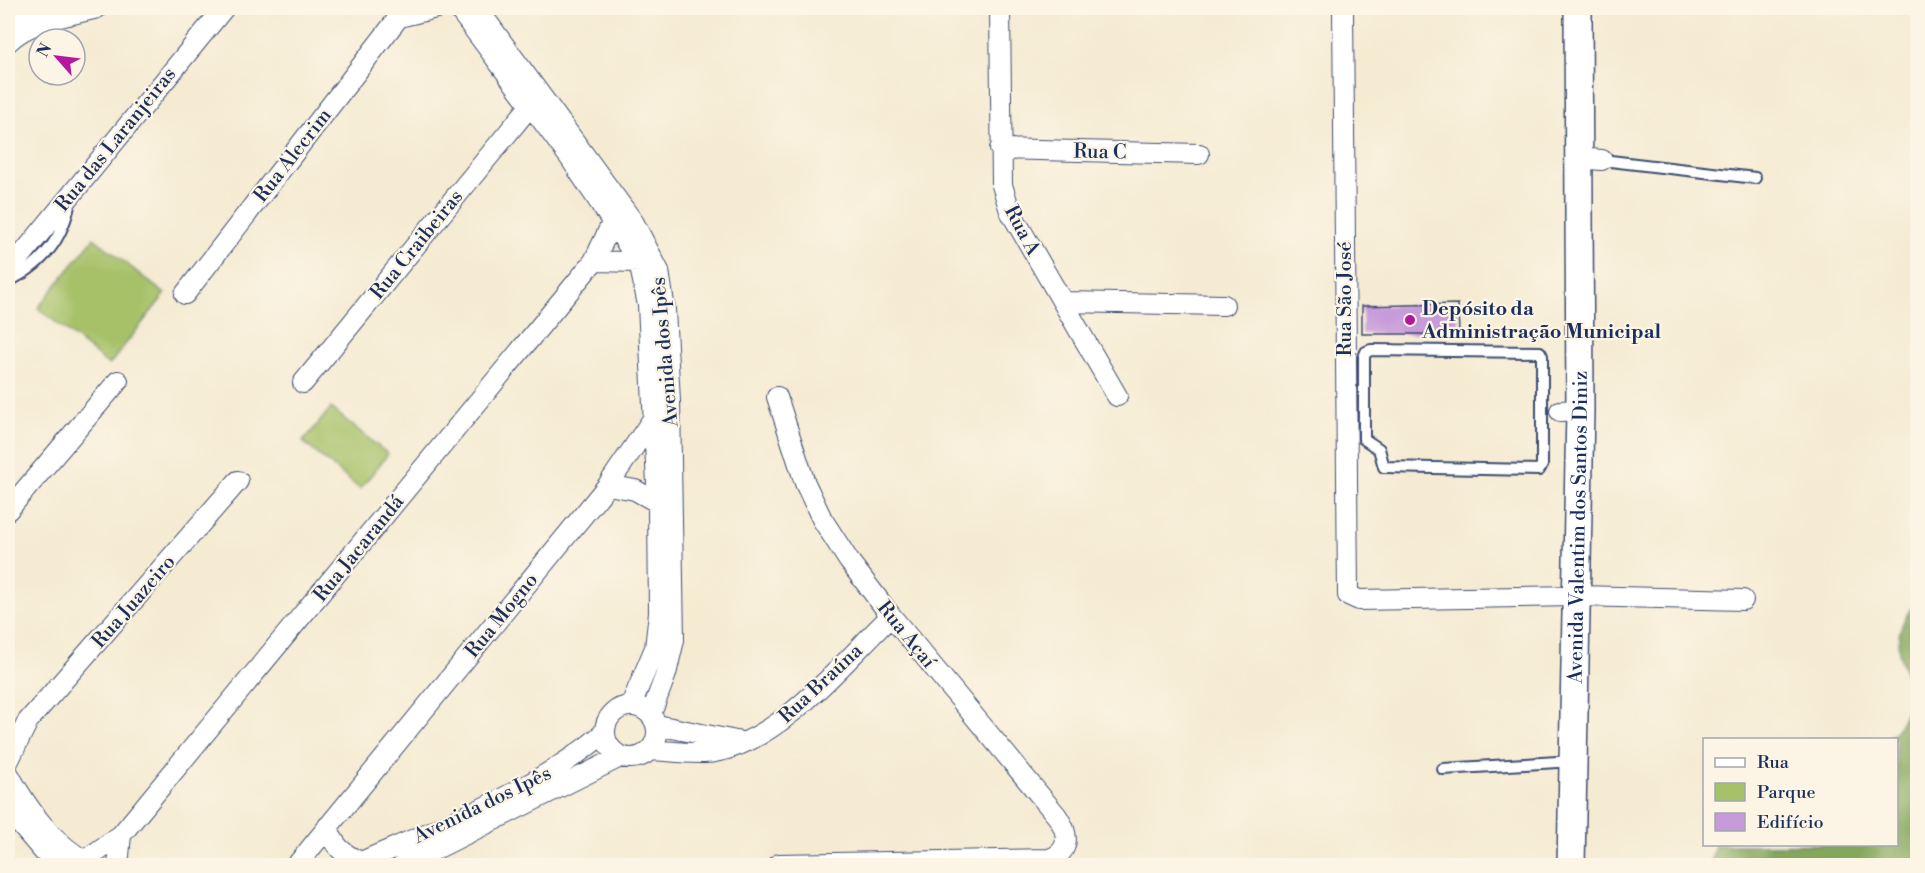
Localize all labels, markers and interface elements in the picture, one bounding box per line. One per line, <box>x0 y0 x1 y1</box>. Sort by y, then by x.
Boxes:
north arrow <box>27 27 87 87</box>
text: N <box>33 40 57 61</box>
street label: Rua das Laranjeiras <box>50 63 182 217</box>
street label: Rua Alecrim <box>249 104 338 208</box>
street label: Rua C <box>1073 140 1127 165</box>
street label: Rua Craibeiras <box>365 185 469 305</box>
street label: Rua A <box>998 201 1046 261</box>
street label: Rua São José <box>1333 241 1358 357</box>
street label: Avenida dos Ipês <box>647 276 685 429</box>
place label: Depósito da Administração Municipal <box>1421 297 1661 345</box>
marker: Depósito da Administração Municipal <box>1403 313 1417 327</box>
street label: Avenida Valentim dos Santos Diniz <box>1564 370 1594 685</box>
street label: Rua Jacarandá <box>308 490 410 607</box>
street label: Rua Juazeiro <box>87 550 181 654</box>
street label: Rua Mogno <box>460 568 544 663</box>
street label: Rua Açaí <box>871 596 941 675</box>
street label: Rua Braúna <box>774 638 869 729</box>
legend <box>1703 738 1898 846</box>
text: Rua <box>1757 751 1790 774</box>
street label: Avenida dos Ipês <box>409 761 556 850</box>
text: Parque <box>1757 781 1816 804</box>
text: Edifício <box>1757 811 1824 834</box>

